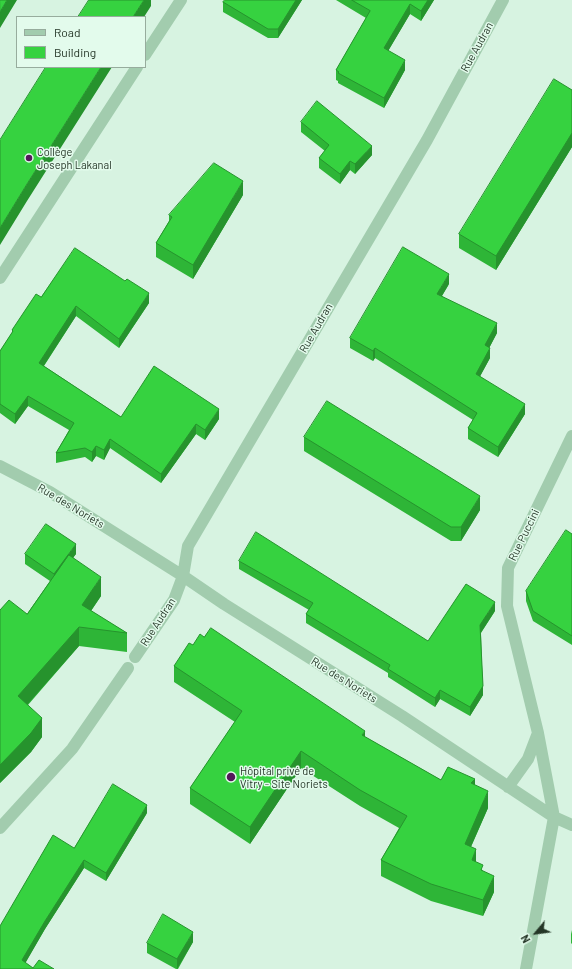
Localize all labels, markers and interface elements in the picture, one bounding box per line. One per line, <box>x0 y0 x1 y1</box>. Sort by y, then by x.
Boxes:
legend <box>16 16 146 68</box>
street label: Rue Audran <box>458 20 496 74</box>
text: Road <box>54 25 81 39</box>
text: Building <box>54 45 96 59</box>
place label: Collège Joseph Lakanal <box>37 145 112 171</box>
marker: Collège Joseph Lakanal <box>24 153 34 163</box>
street label: Rue Audran <box>297 301 335 355</box>
street label: Rue des Noriets <box>35 481 107 531</box>
street label: Rue Puccini <box>506 507 542 563</box>
street label: Rue Audran <box>138 595 178 649</box>
street label: Rue des Noriets <box>309 654 379 706</box>
place label: Hôpital privé de Vitry - Site Noriets <box>240 764 328 790</box>
marker: Hôpital privé de Vitry - Site Noriets <box>225 771 237 783</box>
north arrow <box>516 913 556 953</box>
text: N <box>518 933 533 945</box>

